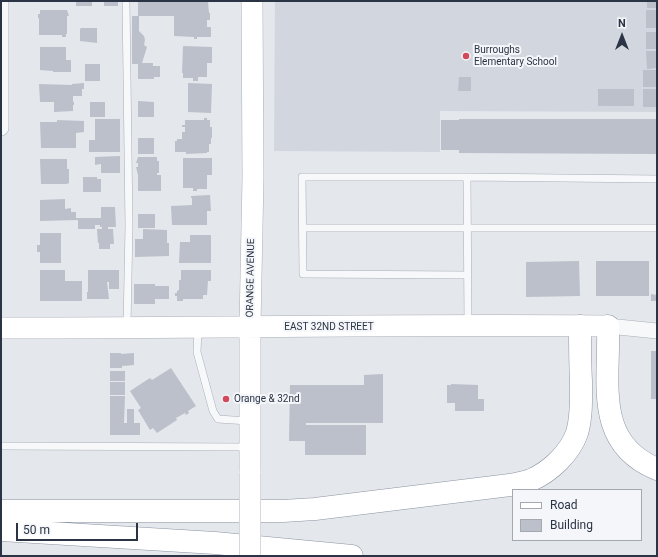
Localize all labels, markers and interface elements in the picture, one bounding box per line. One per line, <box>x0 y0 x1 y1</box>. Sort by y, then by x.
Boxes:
north arrow <box>602 16 642 56</box>
text: N <box>618 17 626 30</box>
place label: Burroughs Elementary School <box>474 44 557 68</box>
marker: Burroughs Elementary School <box>461 51 471 61</box>
street label: ORANGE AVENUE <box>244 238 258 318</box>
street label: EAST 32ND STREET <box>284 321 374 333</box>
place label: Orange & 32nd <box>234 393 300 405</box>
marker: Orange & 32nd <box>221 394 231 404</box>
legend <box>512 489 642 541</box>
text: Road <box>550 498 578 512</box>
scale bar <box>18 515 140 541</box>
text: Building <box>550 518 593 532</box>
text: 50 m <box>23 523 50 537</box>

